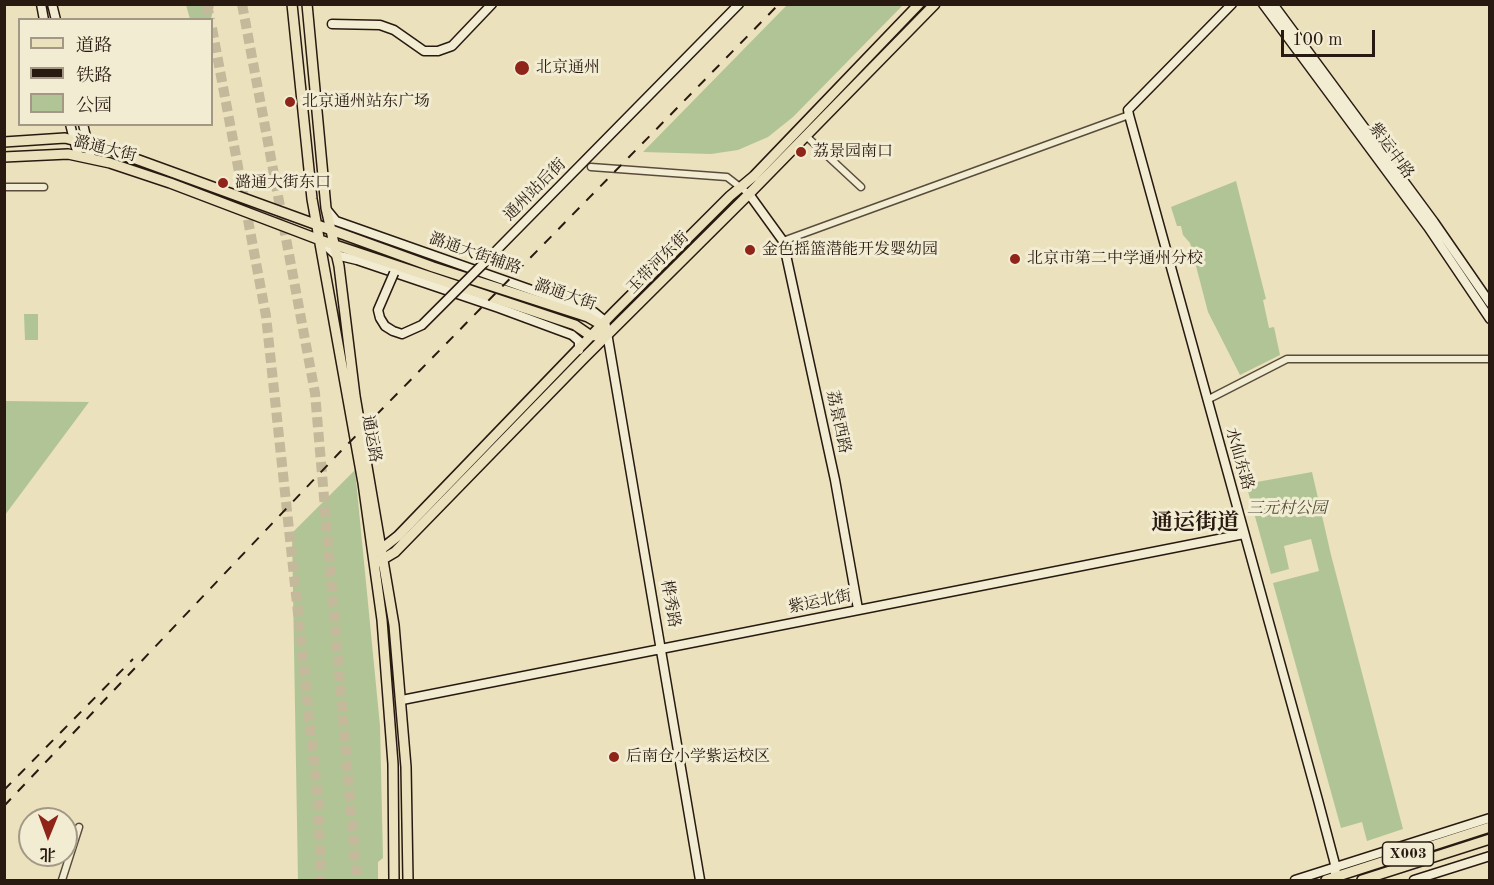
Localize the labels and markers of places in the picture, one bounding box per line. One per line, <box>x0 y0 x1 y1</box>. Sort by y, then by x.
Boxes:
place label: 北京通州 <box>536 58 600 78</box>
marker: 北京通州 <box>513 59 531 77</box>
place label: 北京通州站东广场 <box>302 92 430 112</box>
marker: 北京通州站东广场 <box>283 95 297 109</box>
place label: 荔景园南口 <box>813 142 893 162</box>
marker: 荔景园南口 <box>794 145 808 159</box>
place label: 潞通大街东口 <box>235 173 331 193</box>
marker: 潞通大街东口 <box>216 176 230 190</box>
place label: 金色摇篮潜能开发婴幼园 <box>762 240 938 260</box>
marker: 金色摇篮潜能开发婴幼园 <box>743 243 757 257</box>
place label: 北京市第二中学通州分校 <box>1027 249 1203 269</box>
marker: 北京市第二中学通州分校 <box>1008 252 1022 266</box>
place label: 后南仓小学紫运校区 <box>626 747 770 767</box>
marker: 后南仓小学紫运校区 <box>607 750 621 764</box>

